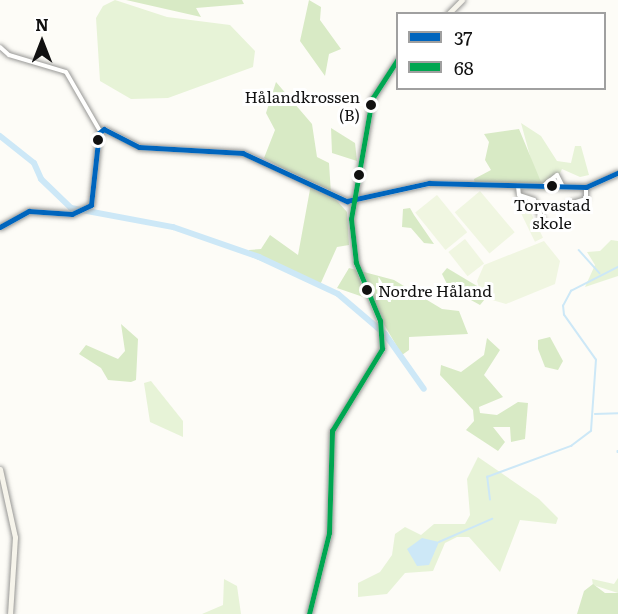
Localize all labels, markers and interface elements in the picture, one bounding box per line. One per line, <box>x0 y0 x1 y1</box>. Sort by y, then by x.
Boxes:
north arrow <box>12 12 72 72</box>
text: N <box>35 12 49 36</box>
legend <box>396 12 606 90</box>
text: 37 <box>454 24 472 51</box>
text: 68 <box>454 54 474 81</box>
place label: Hålandkrossen (B) <box>244 86 360 124</box>
marker: Hålandkrossen (B) <box>365 99 377 111</box>
unlabelled marker <box>92 134 104 146</box>
unlabelled marker <box>353 169 365 181</box>
marker: Torvastad skole <box>546 180 558 192</box>
place label: Torvastad skole <box>514 194 590 232</box>
place label: Nordre Håland <box>378 280 492 300</box>
marker: Nordre Håland <box>361 284 373 296</box>

